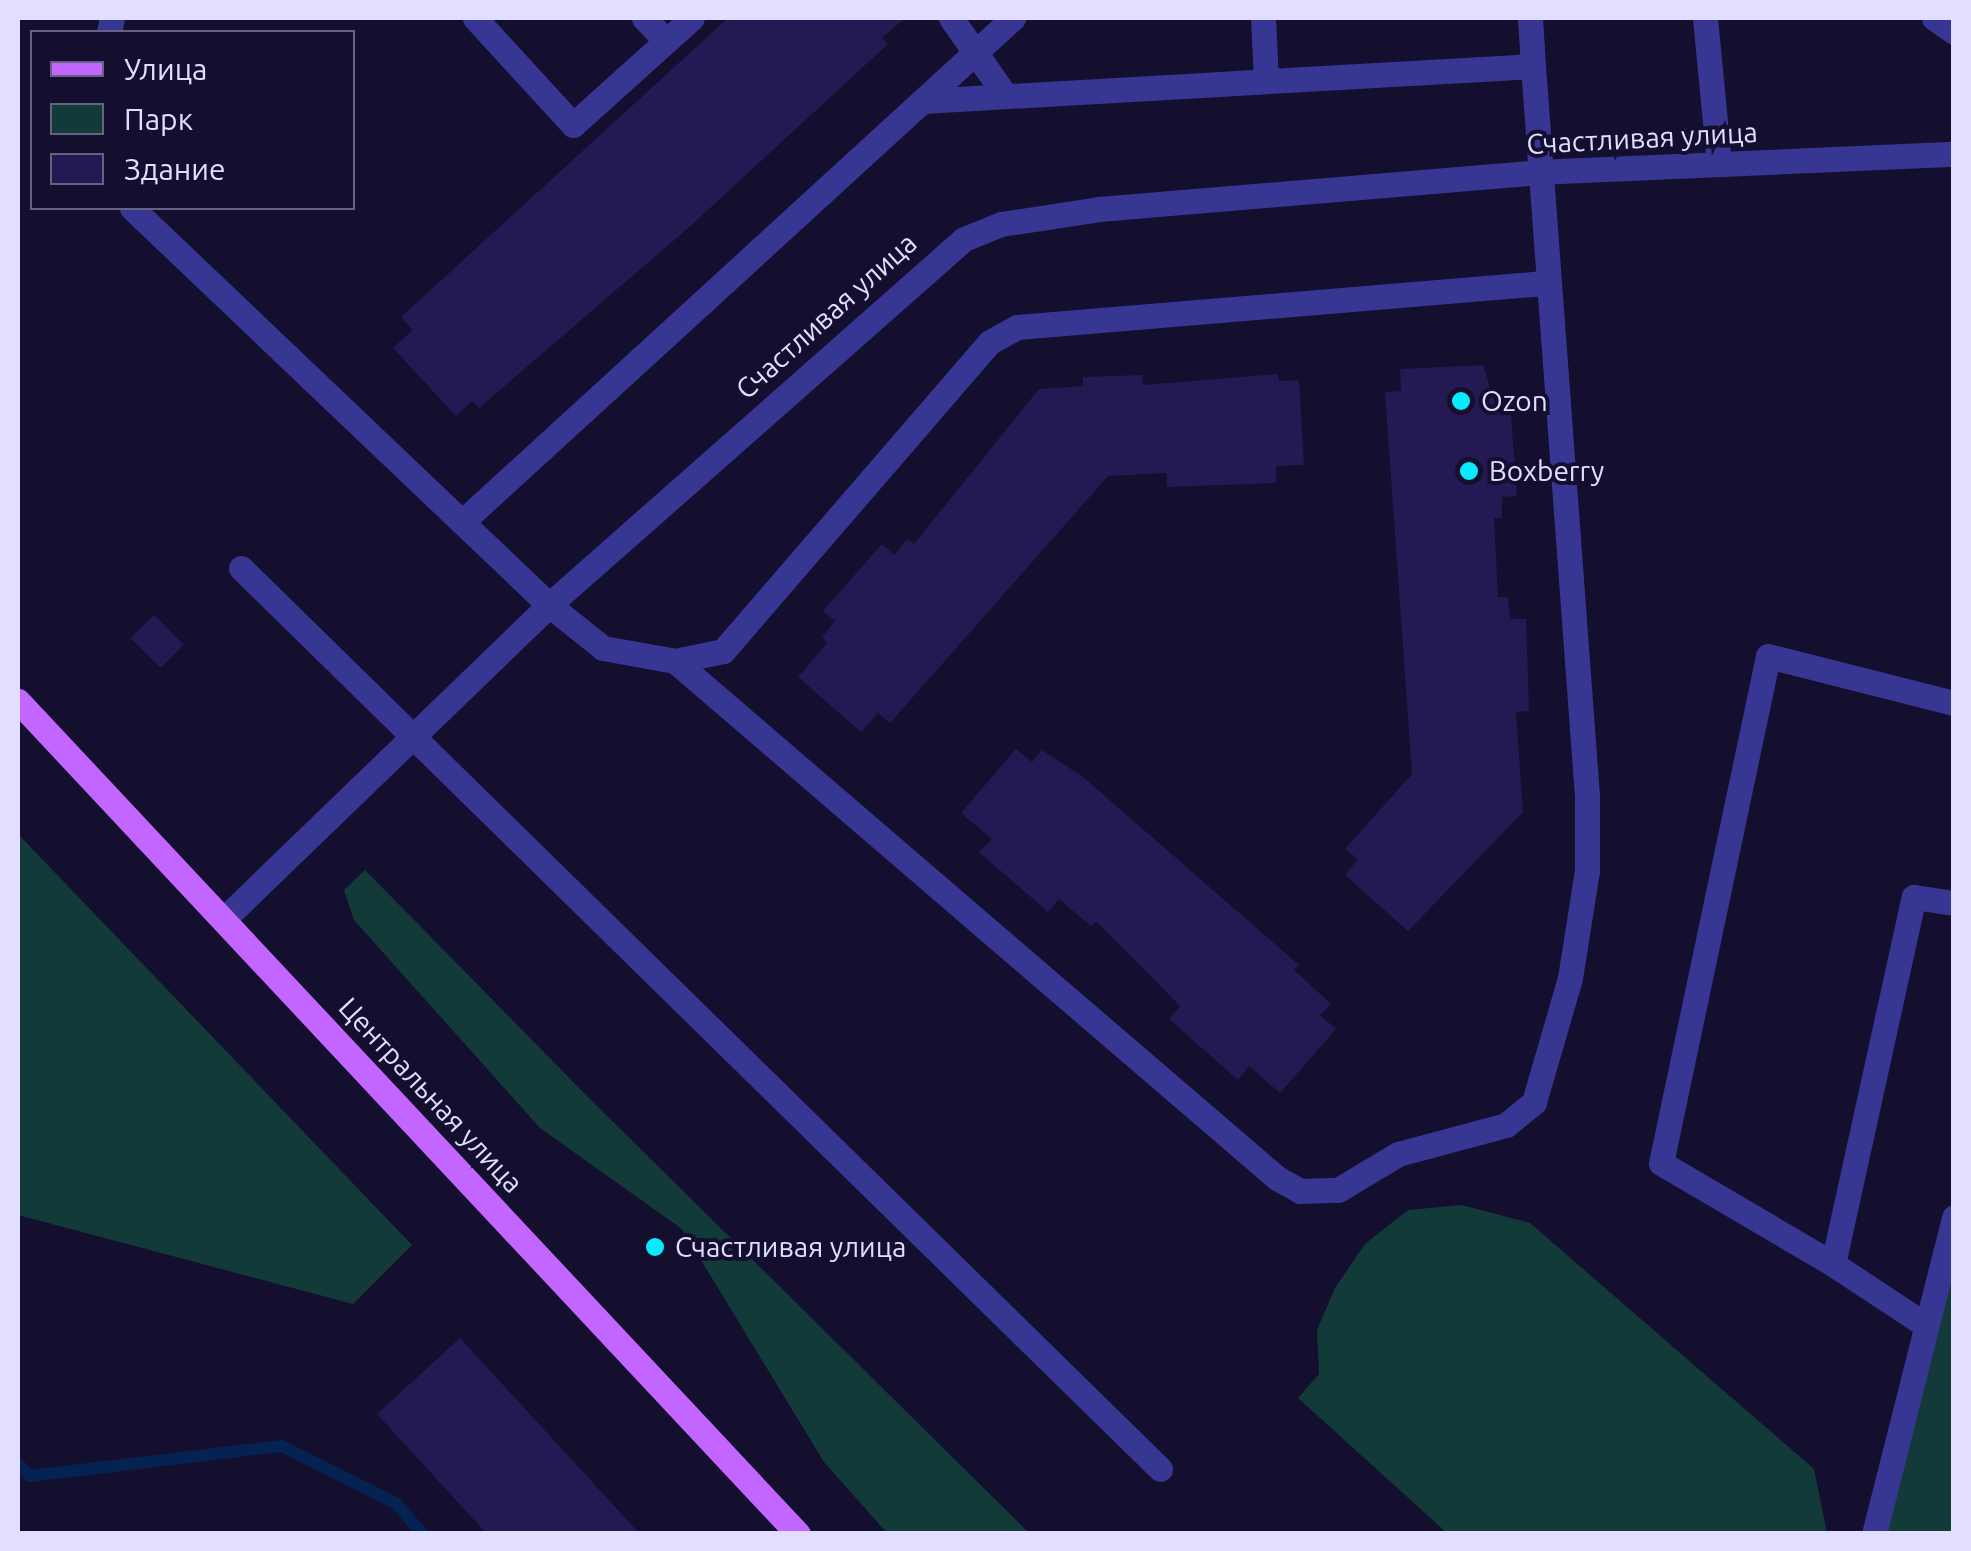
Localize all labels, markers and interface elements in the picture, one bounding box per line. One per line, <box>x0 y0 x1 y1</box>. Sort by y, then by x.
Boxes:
legend <box>30 30 355 210</box>
text: Улица <box>124 52 208 86</box>
text: Парк <box>124 102 193 136</box>
street label: Счастливая улица <box>1526 115 1758 161</box>
text: Здание <box>124 152 226 186</box>
street label: Счастливая улица <box>729 226 923 406</box>
place label: Ozon <box>1481 384 1548 418</box>
marker: Ozon <box>1450 390 1472 412</box>
place label: Boxberry <box>1489 454 1604 488</box>
marker: Boxberry <box>1458 460 1480 482</box>
street label: Центральная улица <box>332 990 530 1200</box>
place label: Счастливая улица <box>675 1230 906 1264</box>
marker: Счастливая улица <box>644 1236 666 1258</box>

